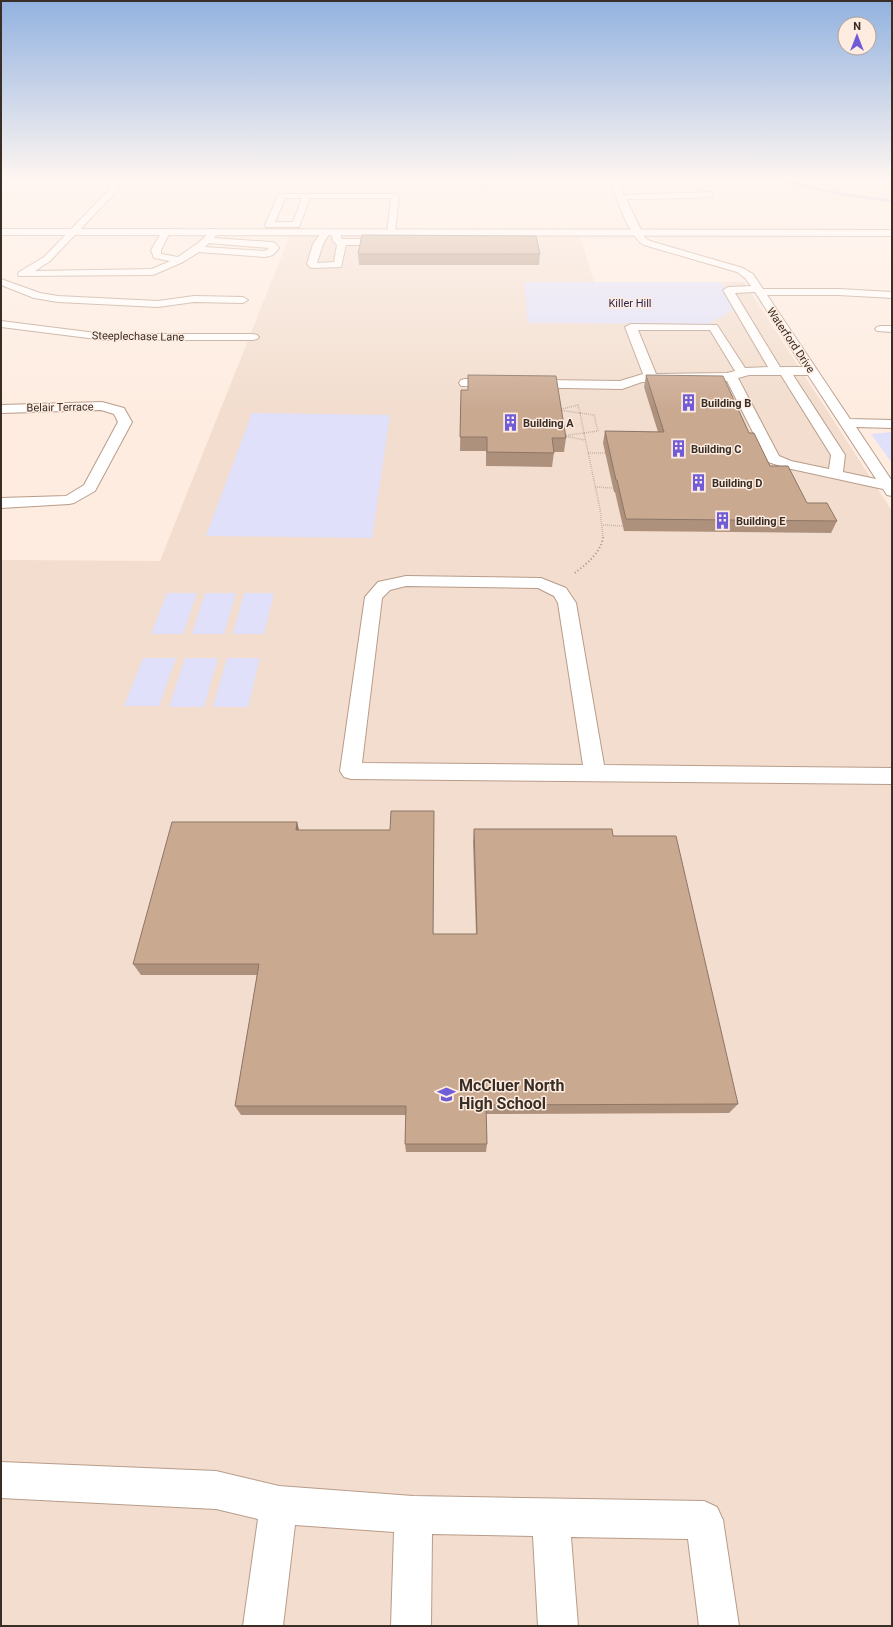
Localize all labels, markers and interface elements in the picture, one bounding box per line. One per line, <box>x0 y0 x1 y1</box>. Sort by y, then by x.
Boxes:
north arrow <box>837 16 877 56</box>
text: N <box>853 20 861 33</box>
park label: Killer Hill <box>608 297 652 310</box>
street label: Waterford Drive <box>764 305 817 376</box>
street label: Steeplechase Lane <box>92 329 184 344</box>
building icon: Building B <box>678 393 698 413</box>
place label: Building B <box>701 397 751 410</box>
street label: Belair Terrace <box>26 400 94 415</box>
building icon: Building A <box>500 413 520 433</box>
place label: Building A <box>523 417 574 430</box>
building icon: Building C <box>668 439 688 459</box>
place label: Building C <box>691 443 742 456</box>
building icon: Building D <box>689 473 709 493</box>
place label: Building D <box>712 477 762 490</box>
building icon: Building E <box>713 511 733 531</box>
place label: Building E <box>736 515 785 528</box>
place label: McCluer North High School <box>459 1076 564 1113</box>
school or university icon: McCluer North High School <box>436 1084 456 1104</box>

